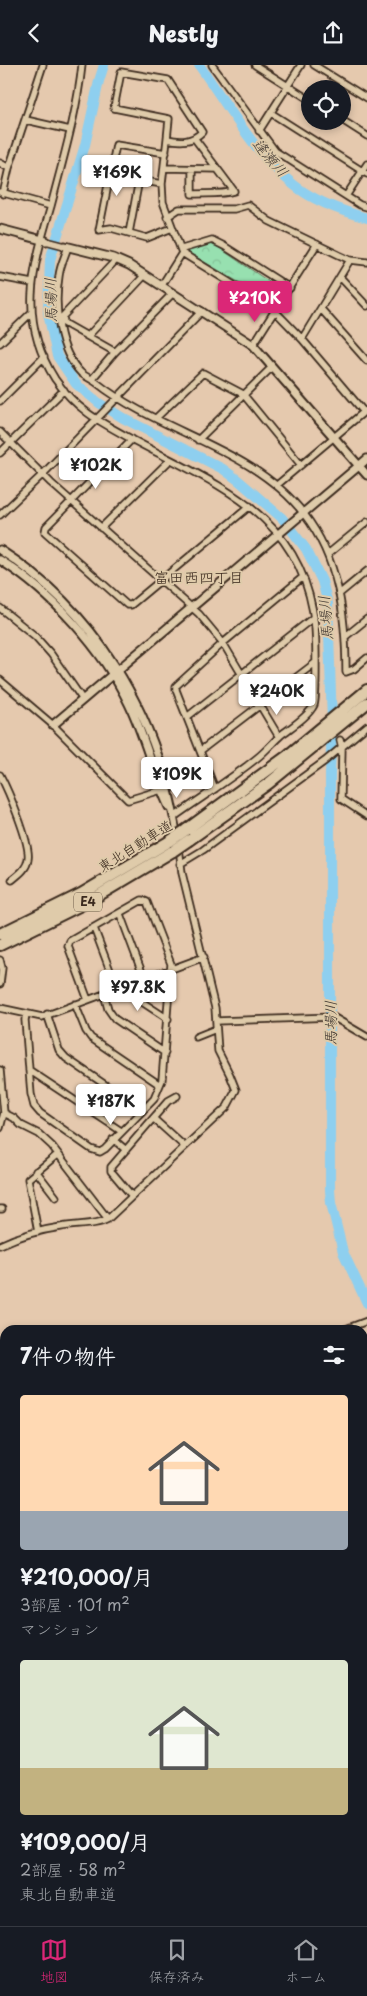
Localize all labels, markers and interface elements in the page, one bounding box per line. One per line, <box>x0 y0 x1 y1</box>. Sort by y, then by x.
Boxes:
text: Nestly <box>148 16 219 49</box>
icon: back <box>20 19 48 47</box>
icon: share <box>319 19 347 47</box>
map controls <box>301 80 351 130</box>
button: locate <box>301 80 351 130</box>
water label: 逢瀬川 <box>248 132 295 182</box>
pin: ¥169K <box>82 155 152 197</box>
text: ¥169K <box>92 159 142 183</box>
water label: 馬場川 <box>38 277 61 323</box>
pin: ¥210K <box>220 281 290 323</box>
text: ¥210K <box>229 285 281 309</box>
pin: ¥102K <box>61 447 131 490</box>
text: ¥102K <box>70 452 122 476</box>
district label: 富田西四丁目 <box>154 565 244 588</box>
water label: 馬場川 <box>311 595 338 642</box>
pin: ¥240K <box>242 673 312 716</box>
text: ¥240K <box>249 678 305 702</box>
pin: ¥109K <box>142 757 212 799</box>
text: ¥109K <box>152 761 202 785</box>
street label: 東北自動車道 <box>94 814 176 877</box>
road number: E4 <box>74 893 102 911</box>
pin: ¥97.8K <box>97 969 179 1012</box>
text: ¥97.8K <box>110 974 166 998</box>
water label: 馬場川 <box>318 1000 341 1046</box>
pin: ¥187K <box>76 1083 146 1126</box>
text: ¥187K <box>87 1088 135 1112</box>
text: 7件の物件 <box>20 1339 116 1371</box>
icon: filters <box>320 1341 348 1369</box>
icon: home <box>139 1428 229 1518</box>
text: ¥210,000/月 <box>20 1560 153 1592</box>
text: 3部屋 · 101 m² <box>20 1592 130 1616</box>
text: マンション <box>20 1616 99 1640</box>
icon: home <box>139 1693 229 1783</box>
text: ¥109,000/月 <box>20 1825 150 1857</box>
text: 2部屋 · 58 m² <box>20 1857 126 1881</box>
text: 東北自動車道 <box>20 1881 116 1905</box>
tab: 地図 <box>40 1936 68 1987</box>
tab: 保存済み <box>149 1936 205 1987</box>
tab: ホーム <box>285 1936 327 1987</box>

